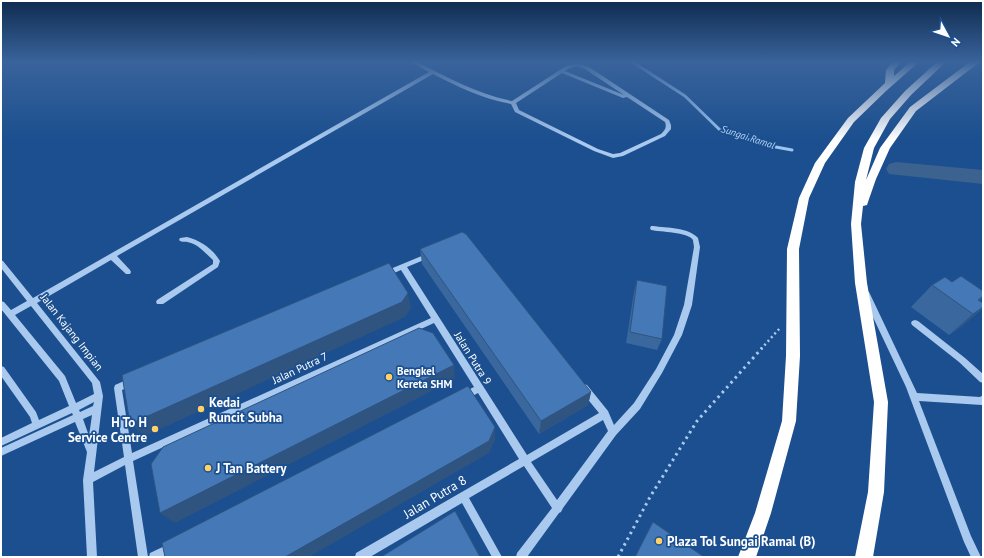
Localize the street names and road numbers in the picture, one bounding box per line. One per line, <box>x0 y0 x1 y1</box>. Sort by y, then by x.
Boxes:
street label: Jalan Kajang Impian <box>37 290 106 373</box>
street label: Jalan Putra 9 <box>451 328 495 387</box>
street label: Jalan Putra 7 <box>269 349 330 387</box>
street label: Jalan Putra 8 <box>399 472 470 523</box>

